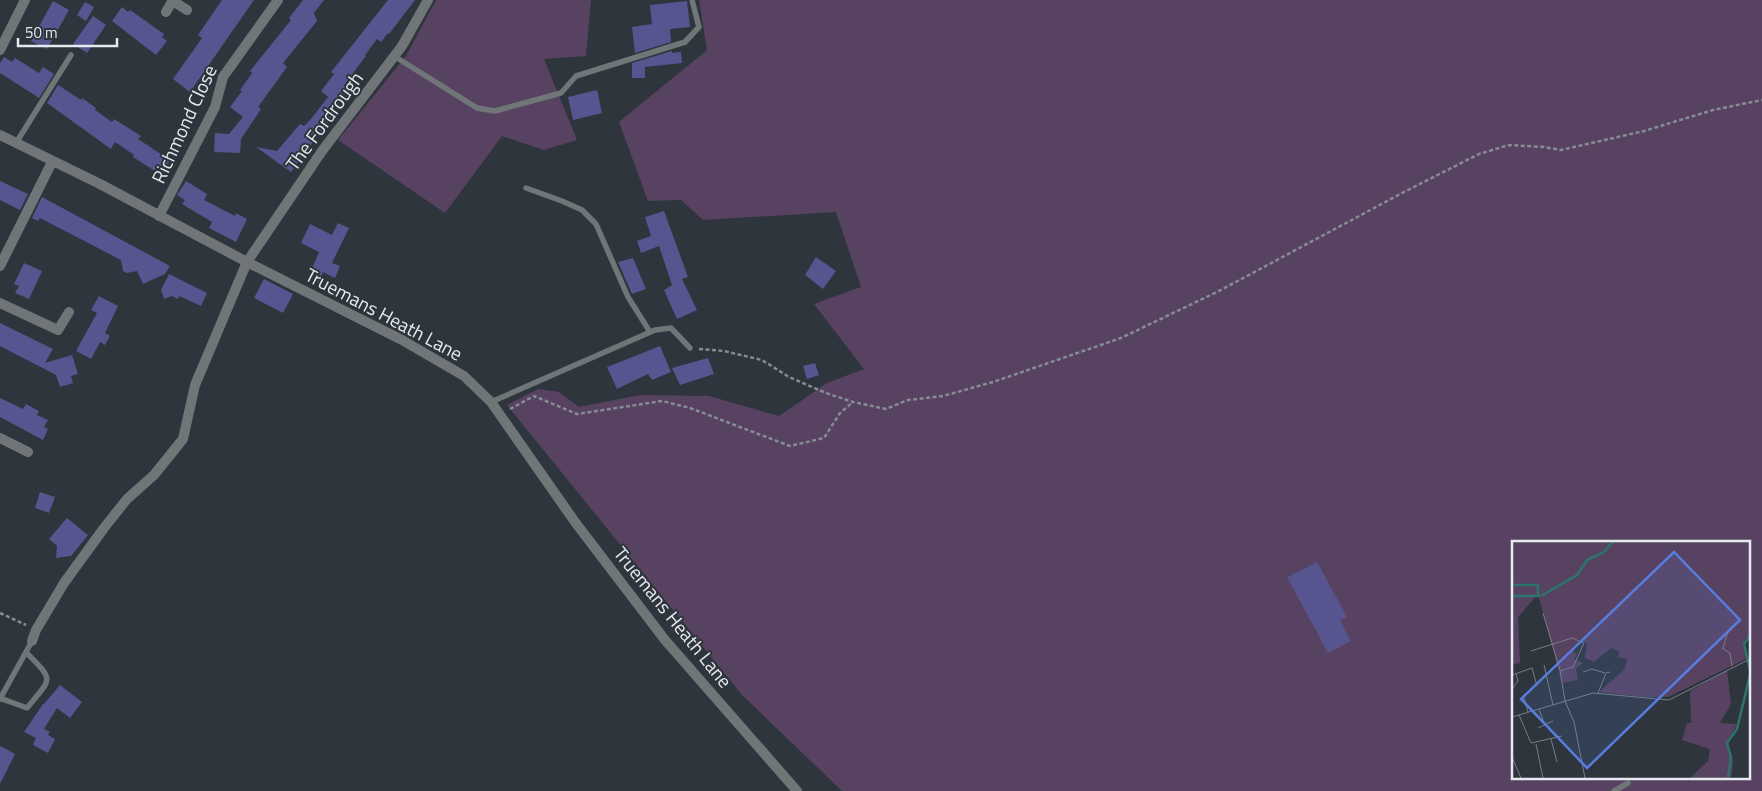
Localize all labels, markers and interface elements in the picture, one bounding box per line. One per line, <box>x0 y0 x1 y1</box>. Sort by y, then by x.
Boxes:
scale bar <box>18 15 116 47</box>
text: 50 m <box>25 21 58 44</box>
street label: Richmond Close <box>143 60 224 188</box>
street label: The Fordrough <box>278 65 370 176</box>
street label: Truemans Heath Lane <box>300 260 468 367</box>
street label: Truemans Heath Lane <box>607 540 740 694</box>
inset map <box>1512 541 1750 778</box>

